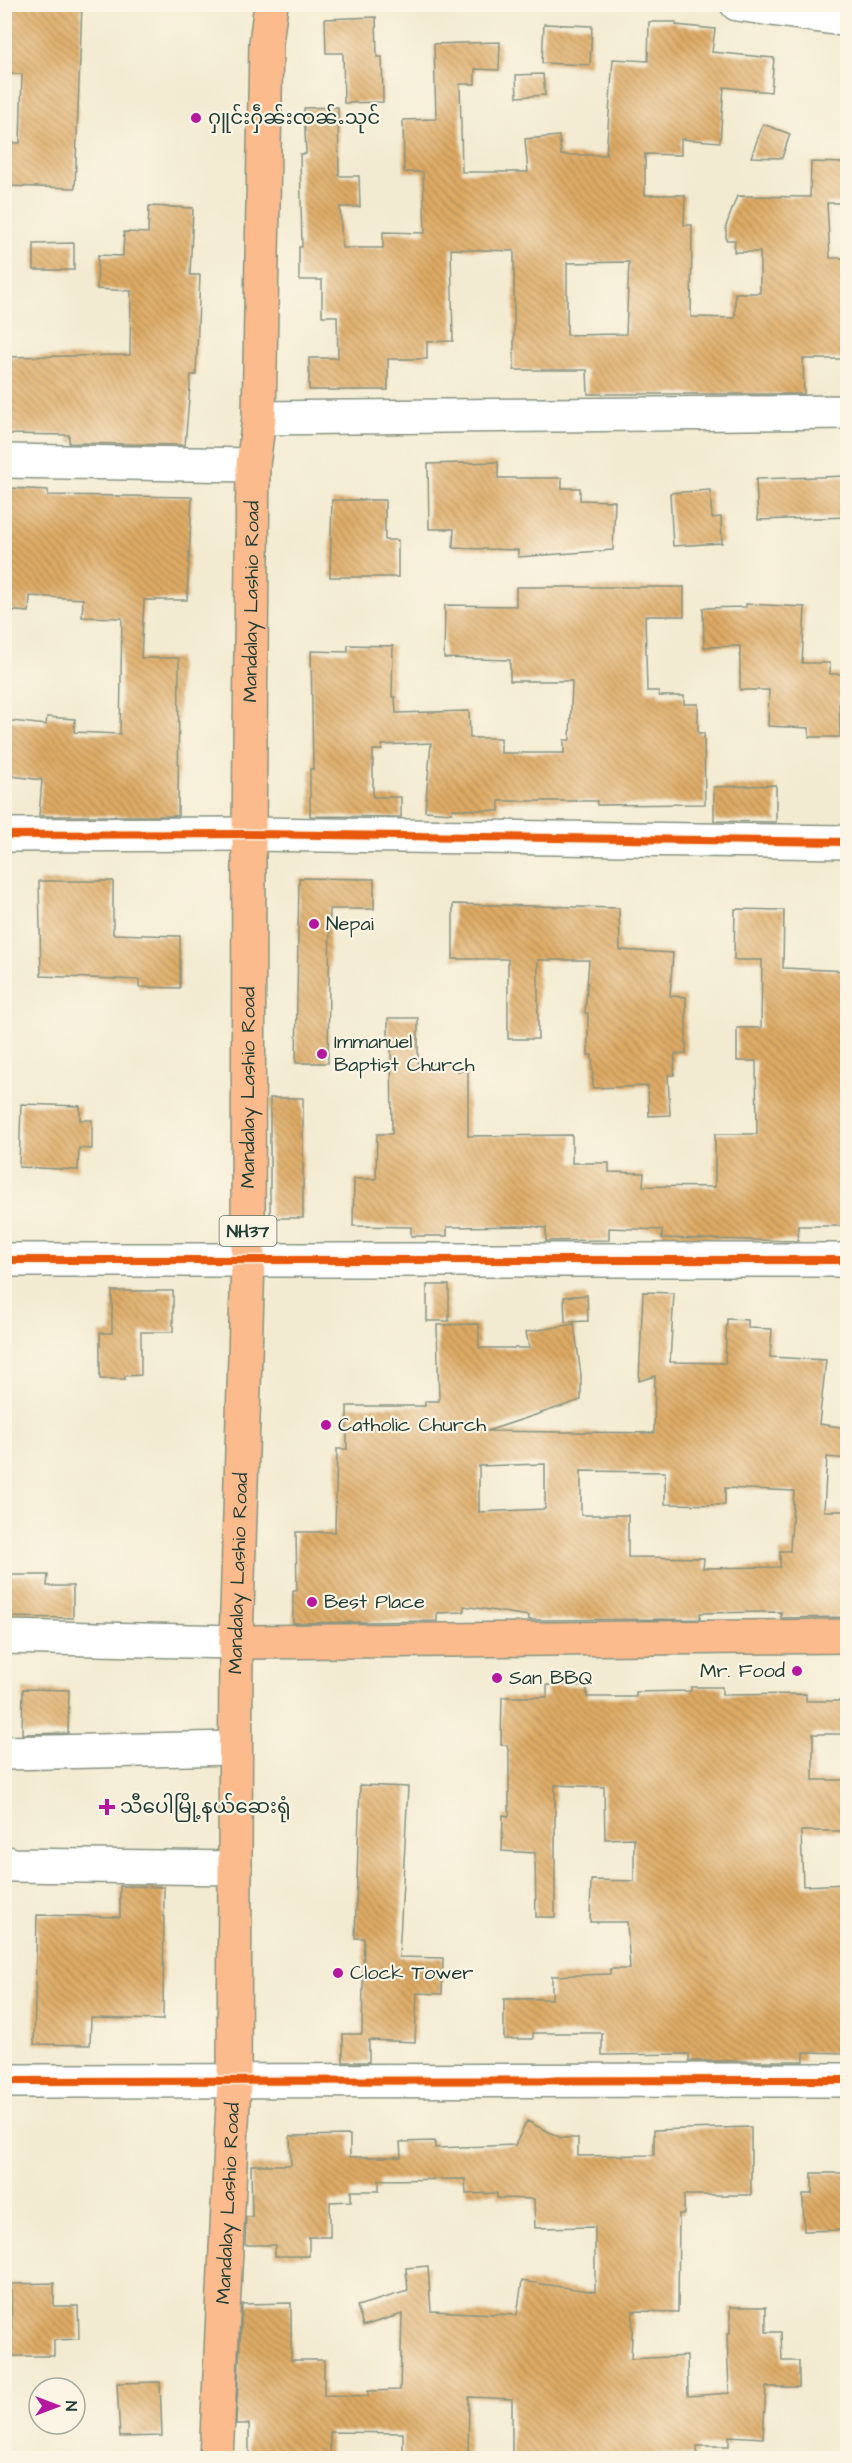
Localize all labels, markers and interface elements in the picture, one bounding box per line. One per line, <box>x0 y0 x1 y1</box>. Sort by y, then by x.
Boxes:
place label: ႁူင်းႁဵၼ်းၸၼ်ႉသုင် <box>208 103 380 134</box>
marker: ႁူင်းႁဵၼ်းၸၼ်ႉသုင် <box>189 111 203 125</box>
street label: Mandalay Lashio Road <box>236 501 267 703</box>
place label: Nepai <box>326 910 374 938</box>
marker: Nepai <box>307 917 321 931</box>
street label: Mandalay Lashio Road <box>234 987 263 1189</box>
place label: Immanuel Baptist Church <box>334 1028 475 1079</box>
marker: Immanuel Baptist Church <box>315 1047 329 1061</box>
road number: NH37 <box>220 1216 276 1246</box>
place label: Catholic Church <box>338 1411 486 1439</box>
marker: Catholic Church <box>319 1418 333 1432</box>
street label: Mandalay Lashio Road <box>222 1472 255 1674</box>
place label: Best Place <box>324 1588 425 1616</box>
marker: Best Place <box>305 1595 319 1609</box>
place label: Mr. Food <box>700 1657 785 1685</box>
place label: San BBQ <box>509 1664 593 1692</box>
marker: Mr. Food <box>790 1664 804 1678</box>
marker: San BBQ <box>490 1671 504 1685</box>
place label: သီပေါမြို့နယ်ဆေးရုံ <box>120 1792 291 1823</box>
marker: သီပေါမြို့နယ်ဆေးရုံ <box>98 1798 116 1816</box>
place label: Clock Tower <box>350 1959 473 1987</box>
marker: Clock Tower <box>331 1966 345 1980</box>
street label: Mandalay Lashio Road <box>209 2102 247 2305</box>
north arrow <box>27 2376 87 2436</box>
text: N <box>60 2401 82 2411</box>

